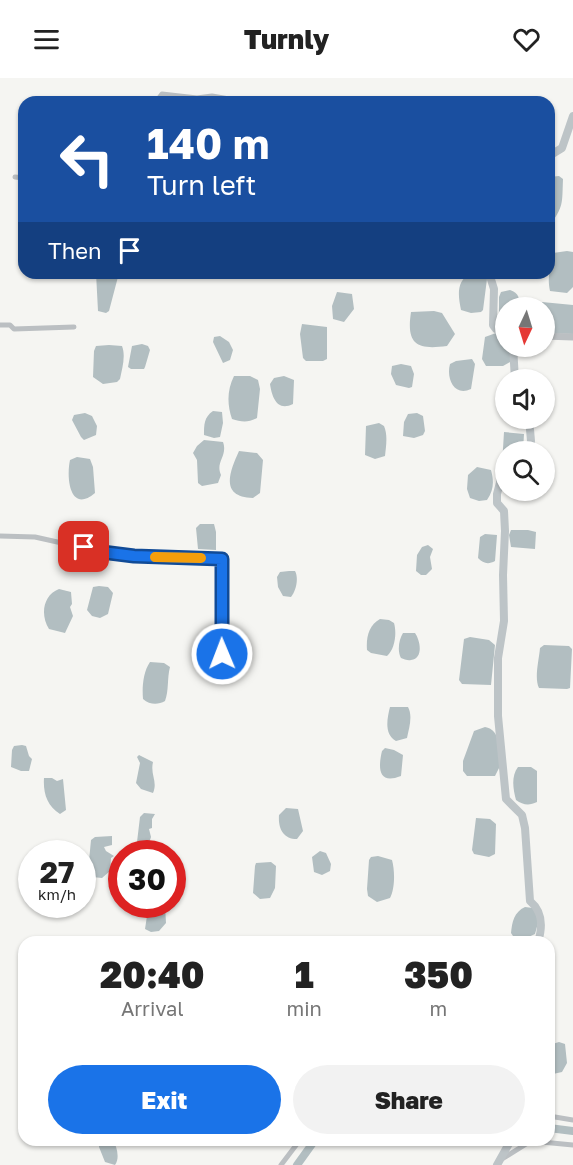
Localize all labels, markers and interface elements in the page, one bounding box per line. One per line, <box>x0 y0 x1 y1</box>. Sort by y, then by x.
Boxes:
icon: menu <box>30 23 63 56</box>
text: Turnly <box>244 23 329 55</box>
icon: heart <box>510 23 543 56</box>
text: 140 m <box>147 118 269 168</box>
icon: left <box>48 120 126 198</box>
text: Turn left <box>147 169 256 201</box>
icon: arrive <box>113 234 146 267</box>
text: Then <box>48 237 101 264</box>
north arrow <box>495 297 555 357</box>
map controls <box>495 297 555 501</box>
button: sound <box>495 369 555 429</box>
button: search <box>495 441 555 501</box>
pin <box>58 521 109 572</box>
icon: arrive <box>67 530 100 563</box>
position arrow <box>190 622 254 686</box>
speed limit sign: 30 <box>108 840 186 918</box>
text: 27 <box>40 854 74 890</box>
text: km/h <box>38 885 76 903</box>
text: 20:40 <box>100 953 205 996</box>
text: 1 <box>295 953 314 996</box>
text: 350 <box>404 953 473 996</box>
text: Arrival <box>121 996 184 1020</box>
text: min <box>287 996 322 1020</box>
text: m <box>430 996 447 1020</box>
button: Exit <box>48 1065 281 1134</box>
button: Share <box>293 1065 525 1134</box>

